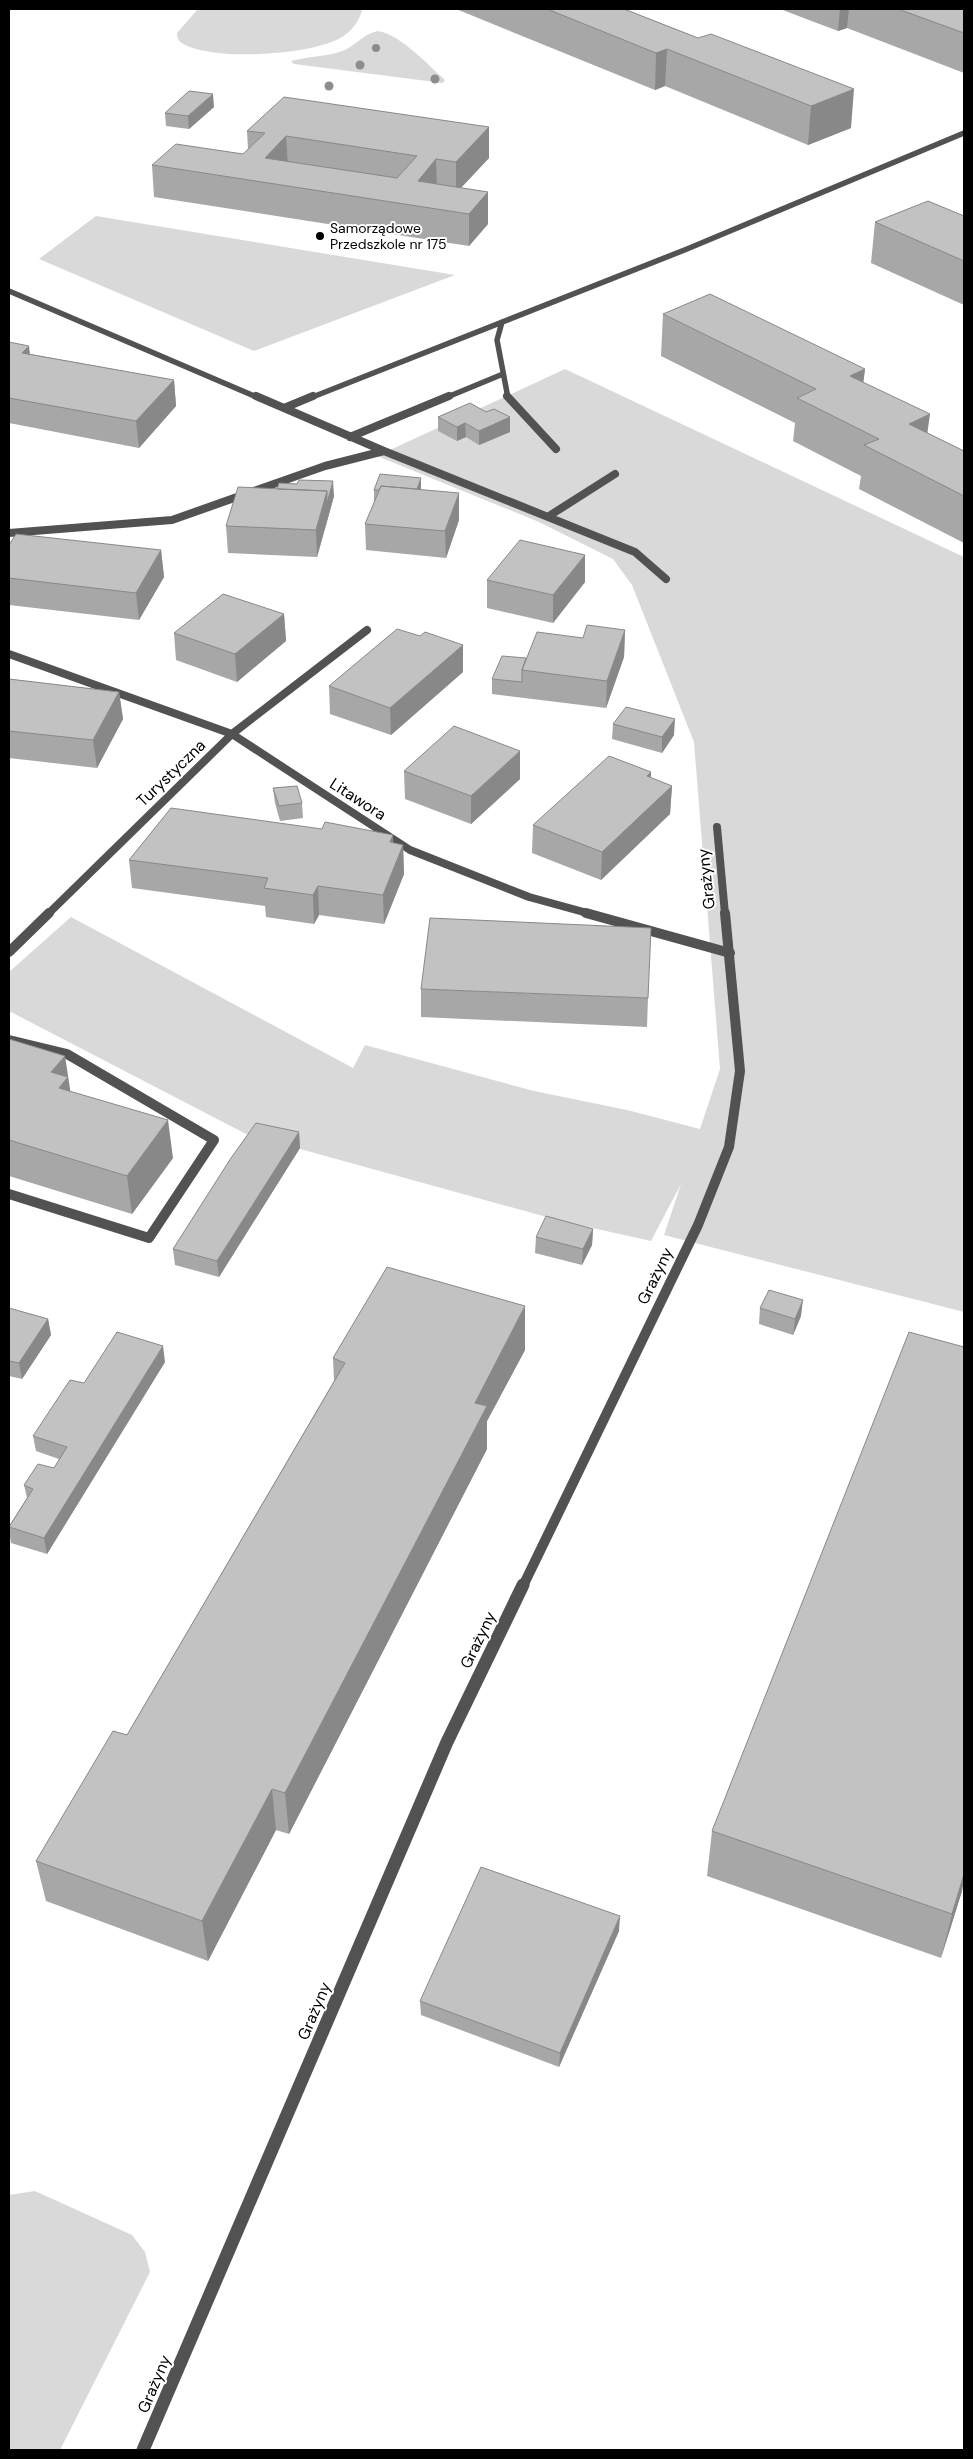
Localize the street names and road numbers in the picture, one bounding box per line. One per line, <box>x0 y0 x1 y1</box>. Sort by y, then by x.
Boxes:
street label: Turystyczna <box>132 735 210 811</box>
street label: Litawora <box>326 773 390 825</box>
street label: Grażyny <box>692 848 720 910</box>
street label: Grażyny <box>632 1244 678 1308</box>
street label: Grażyny <box>455 1608 501 1672</box>
street label: Grażyny <box>292 1979 336 2043</box>
street label: Grażyny <box>132 2352 176 2416</box>

